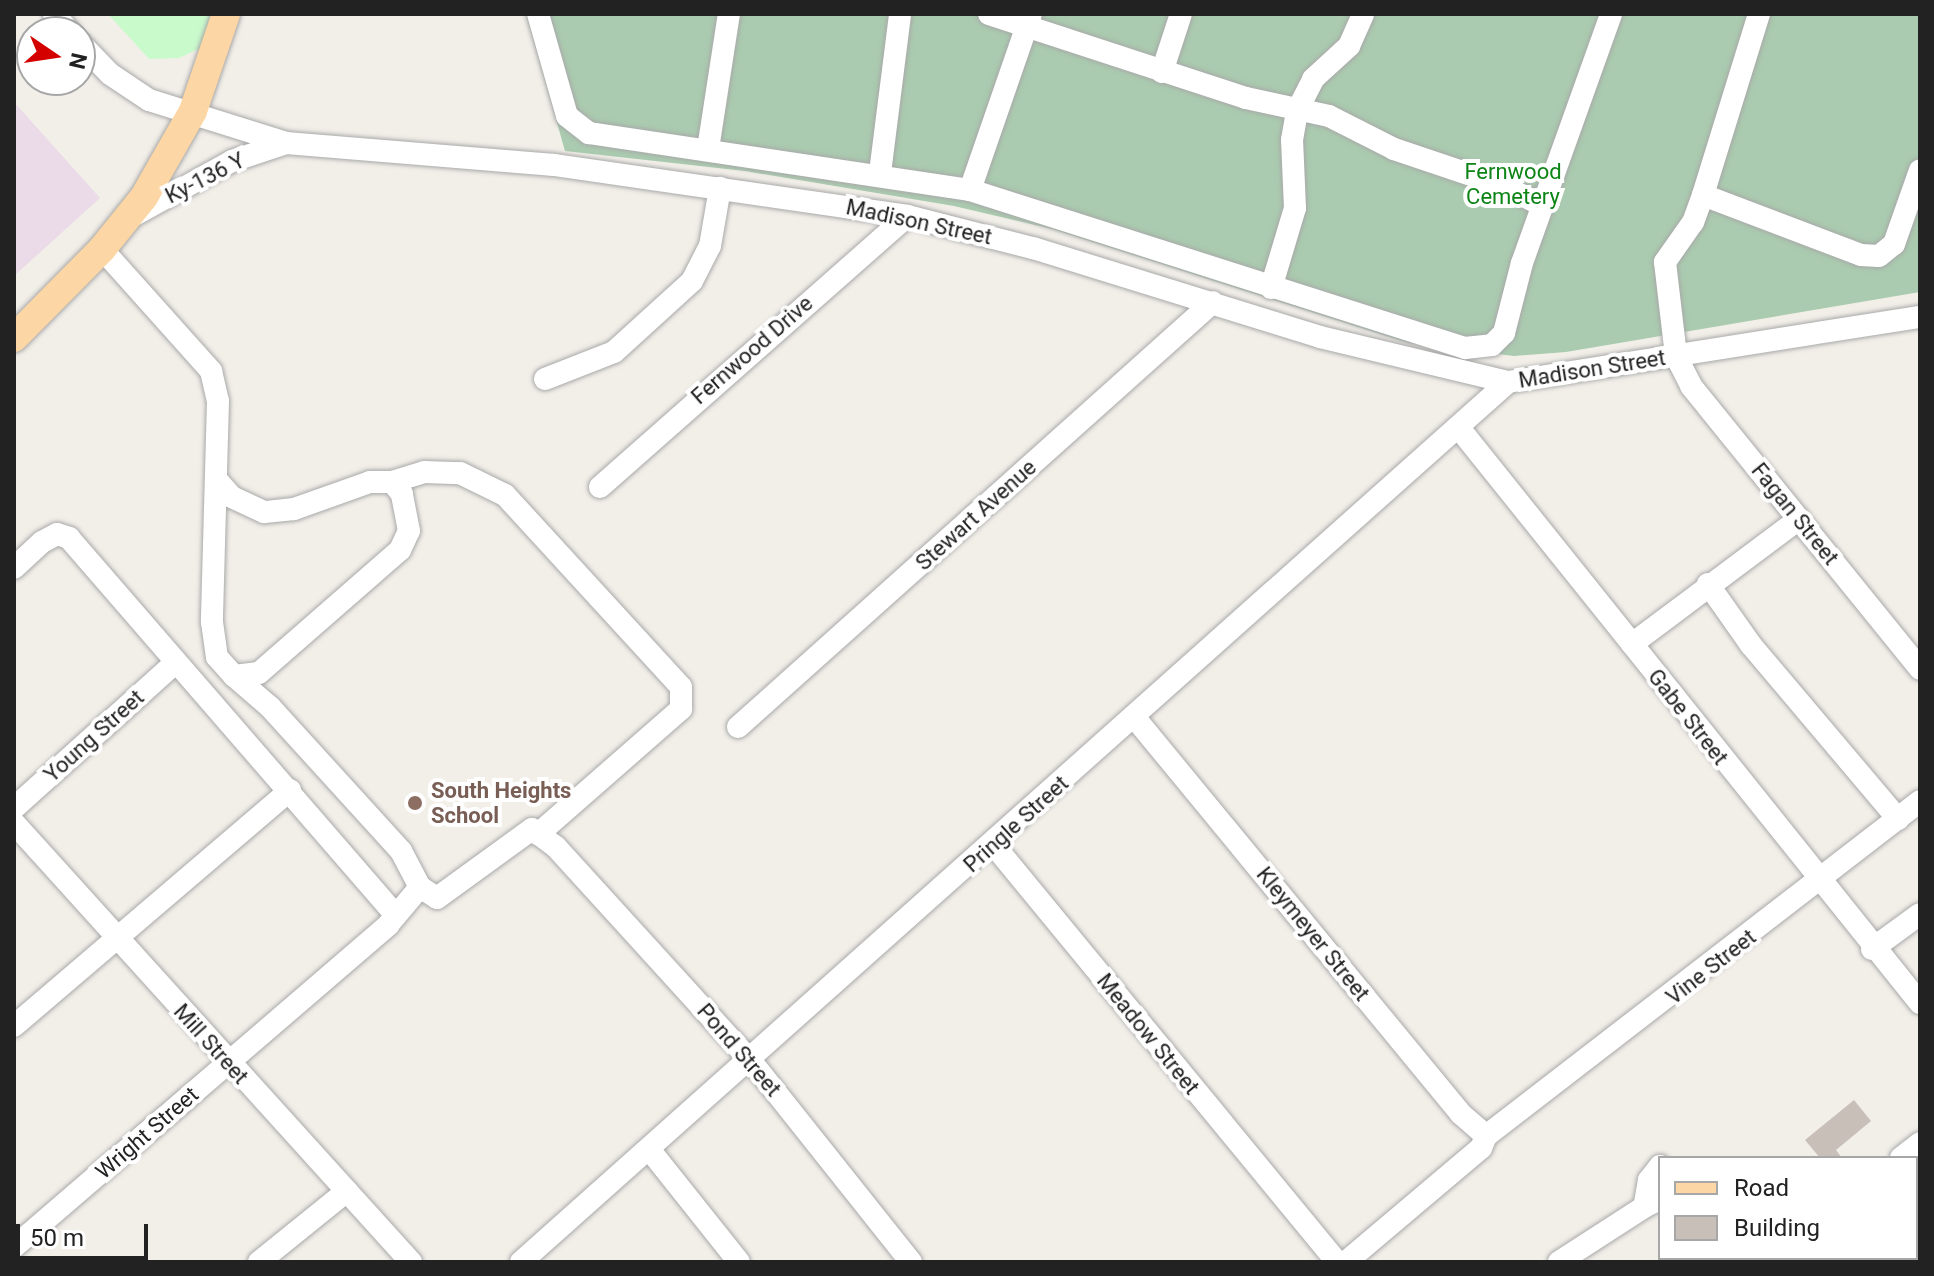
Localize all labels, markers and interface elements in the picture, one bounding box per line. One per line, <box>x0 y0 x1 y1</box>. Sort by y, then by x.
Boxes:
north arrow <box>16 16 96 96</box>
text: N <box>64 51 92 71</box>
street label: Ky-136 Y <box>161 147 249 209</box>
park label: Fernwood Cemetery <box>1464 158 1562 210</box>
street label: Madison Street <box>844 194 994 250</box>
street label: Fernwood Drive <box>686 290 818 410</box>
street label: Madison Street <box>1517 344 1667 394</box>
street label: Stewart Avenue <box>910 454 1042 576</box>
street label: Fagan Street <box>1746 458 1844 570</box>
street label: Gabe Street <box>1642 664 1734 770</box>
street label: Young Street <box>39 684 149 788</box>
street label: Pringle Street <box>958 770 1074 878</box>
place label: South Heights School <box>431 777 571 828</box>
marker: South Heights School <box>406 794 424 812</box>
street label: Kleymeyer Street <box>1251 862 1375 1006</box>
street label: Vine Street <box>1661 924 1761 1010</box>
street label: Meadow Street <box>1091 968 1205 1100</box>
street label: Mill Street <box>168 998 254 1090</box>
street label: Pond Street <box>692 998 786 1102</box>
street label: Wright Street <box>90 1081 204 1185</box>
legend <box>1658 1156 1918 1260</box>
text: Road <box>1734 1174 1789 1202</box>
scale bar <box>20 1208 152 1258</box>
text: Building <box>1734 1214 1820 1242</box>
text: 50 m <box>30 1224 84 1252</box>

